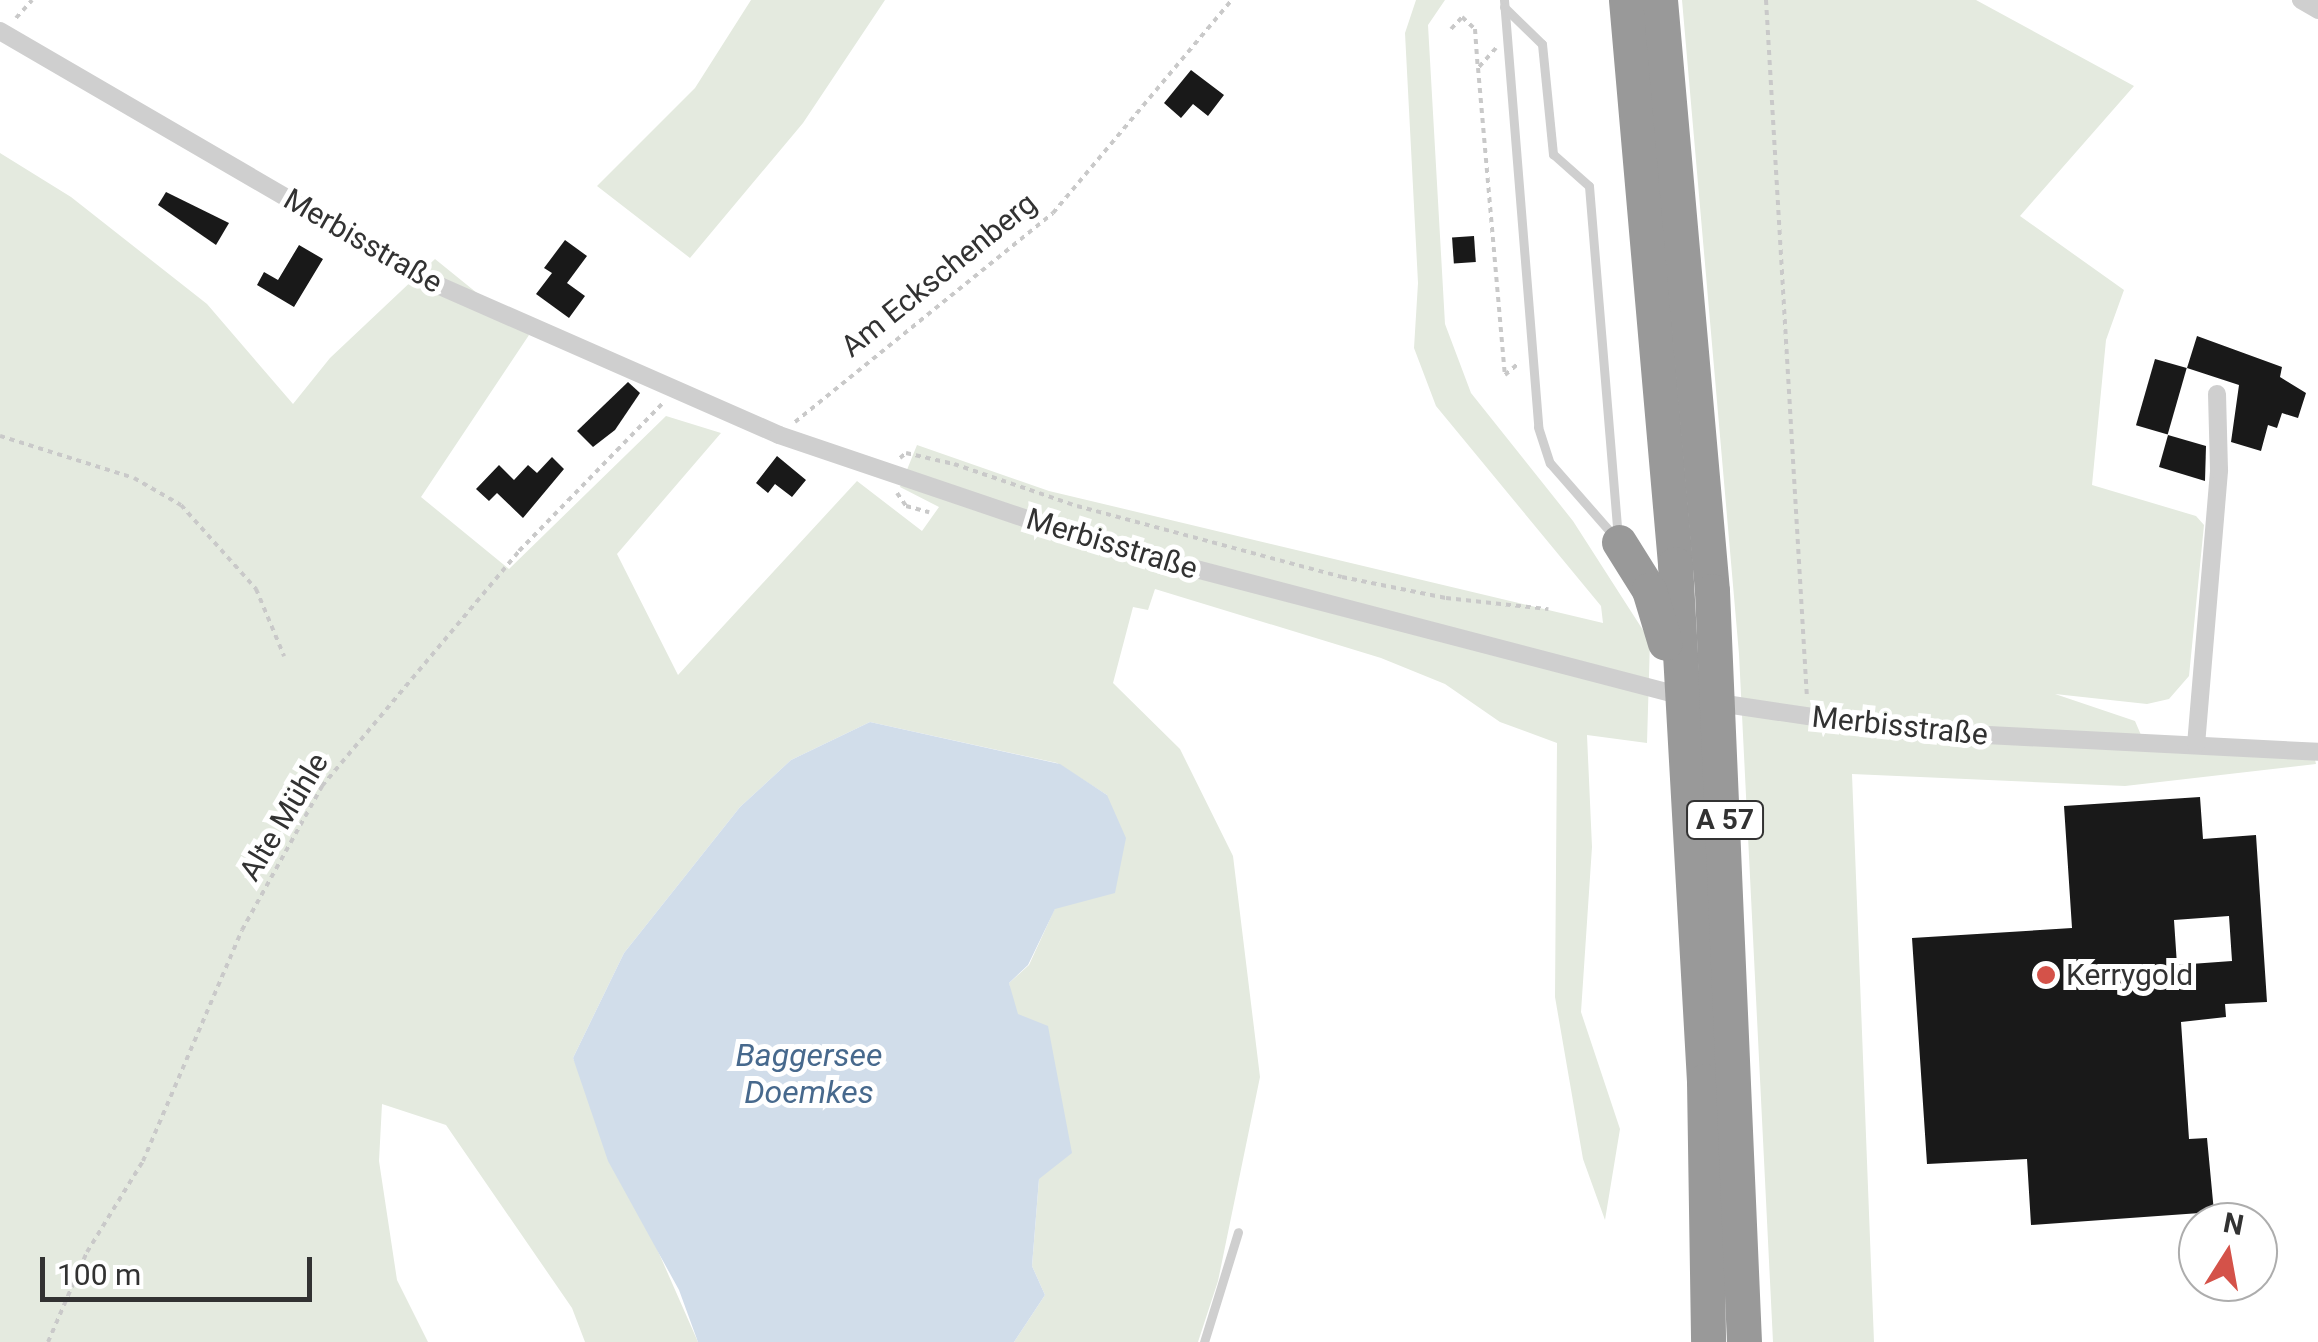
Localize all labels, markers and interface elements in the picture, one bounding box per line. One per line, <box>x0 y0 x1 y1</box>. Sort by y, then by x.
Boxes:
street label: Merbisstraße <box>277 181 449 301</box>
street label: Am Eckschenberg <box>834 185 1044 365</box>
street label: Merbisstraße <box>1022 501 1202 587</box>
street label: Merbisstraße <box>1810 699 1990 753</box>
street label: Alte Mühle <box>232 747 336 887</box>
road number: A 57 <box>1685 797 1765 843</box>
place label: Kerrygold <box>2066 957 2193 993</box>
marker: Kerrygold <box>2035 964 2057 986</box>
water label: Baggersee Doemkes <box>736 1037 882 1112</box>
north arrow <box>2178 1202 2278 1302</box>
text: N <box>2221 1206 2246 1242</box>
scale bar <box>45 1237 318 1299</box>
text: 100 m <box>57 1257 141 1292</box>

